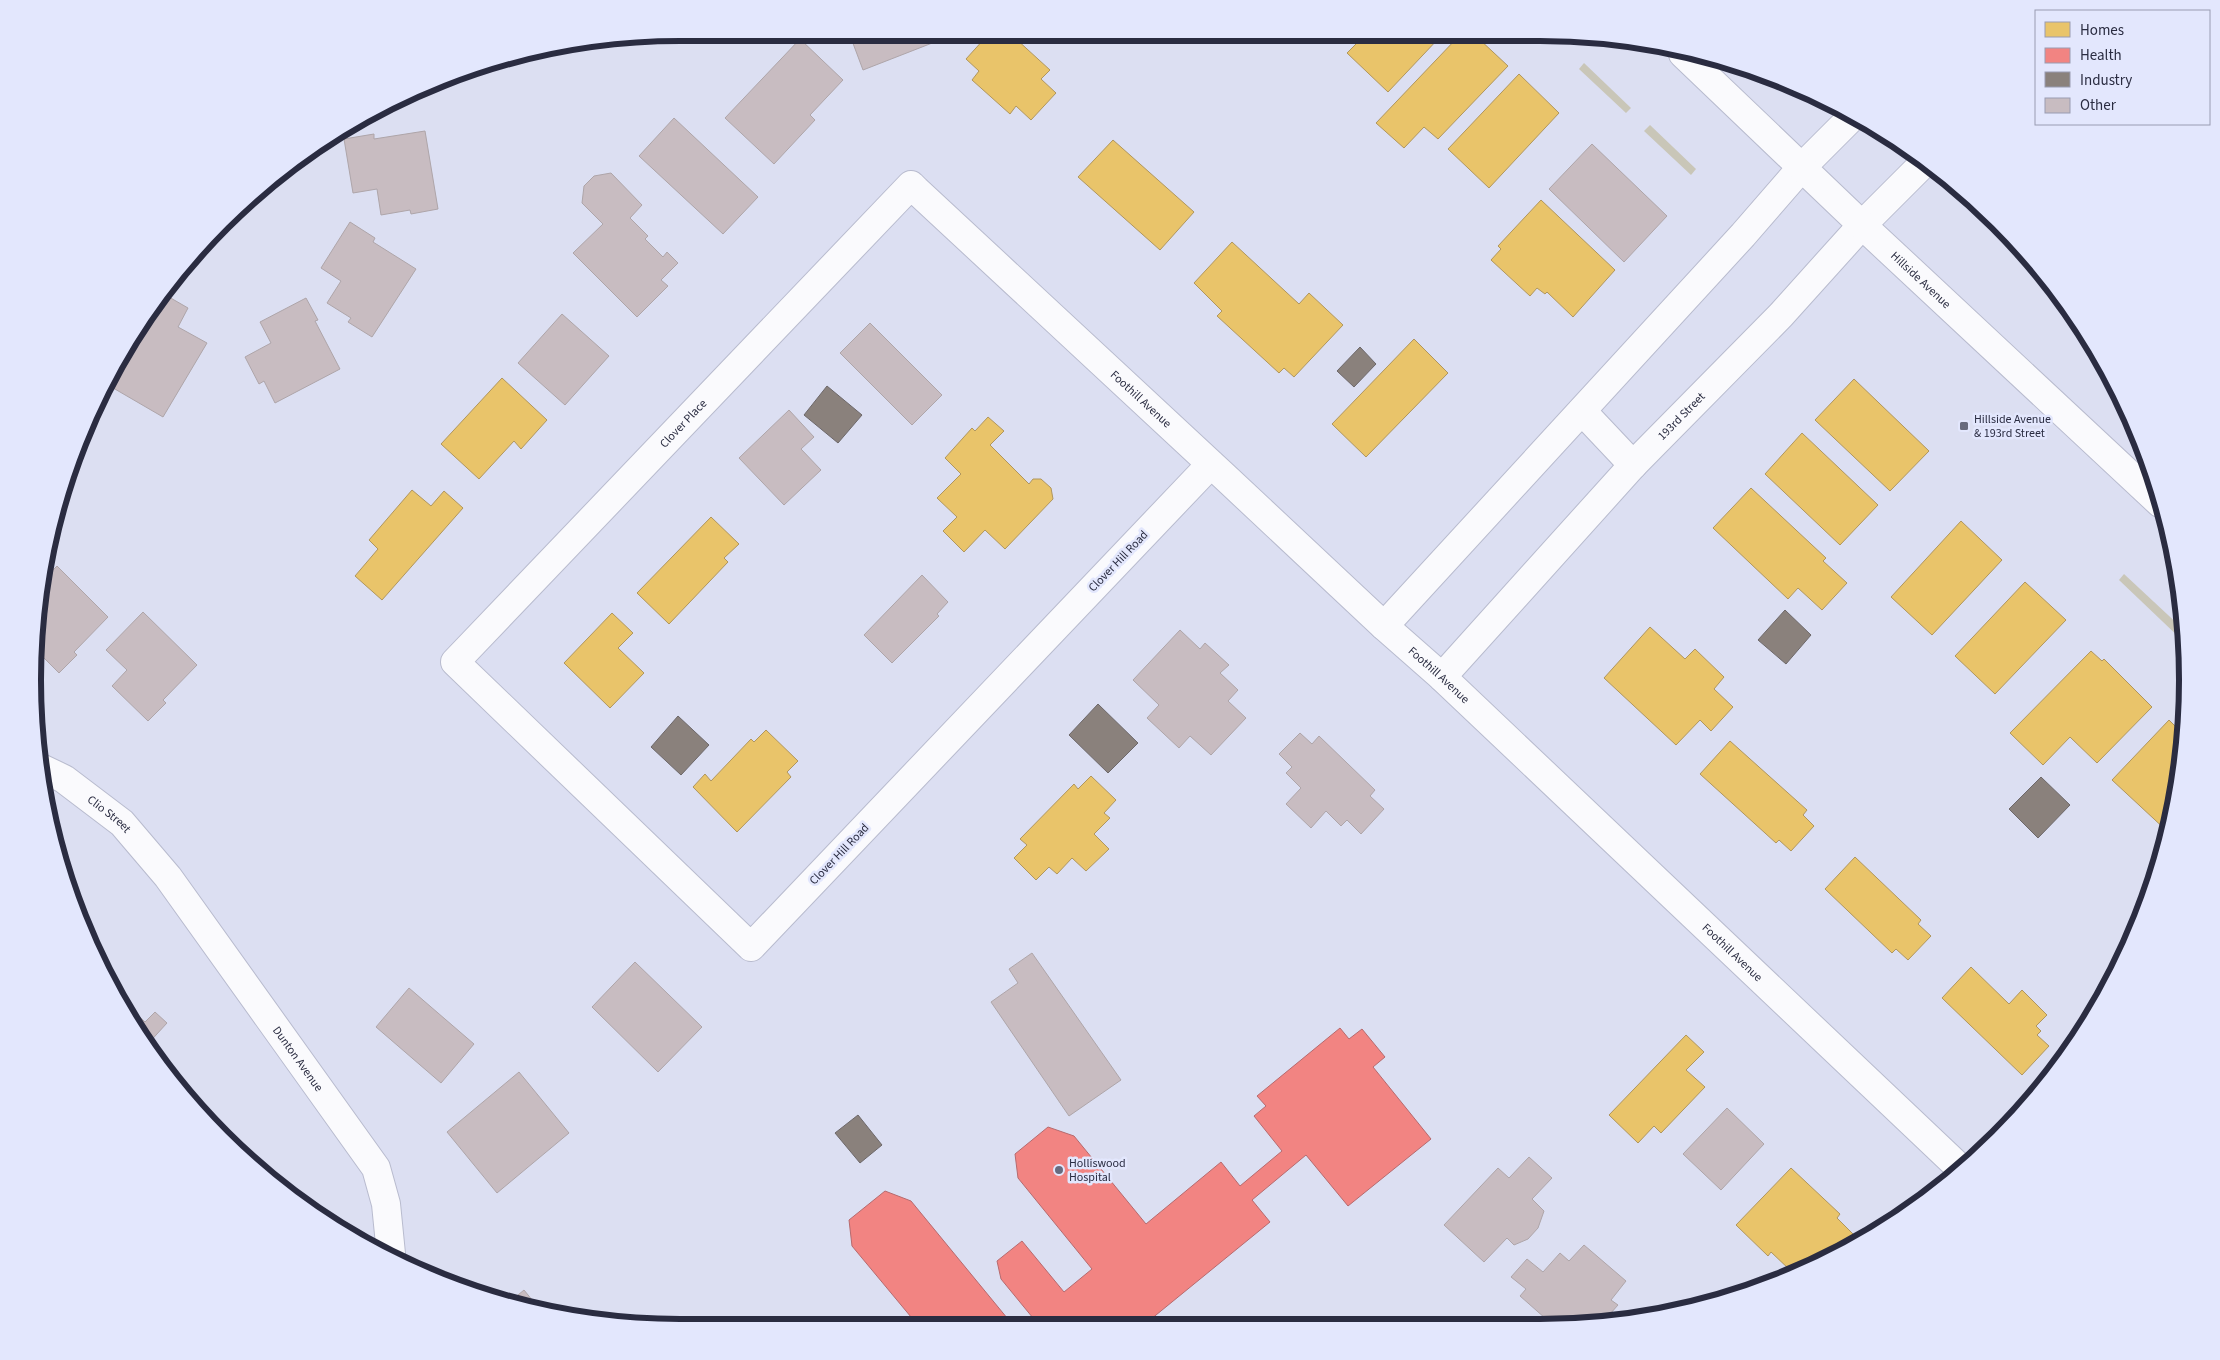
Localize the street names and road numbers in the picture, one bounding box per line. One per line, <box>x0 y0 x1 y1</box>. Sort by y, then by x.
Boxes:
street label: Hillside Avenue <box>1887 248 1954 313</box>
street label: Foothill Avenue <box>1106 367 1175 432</box>
street label: 193rd Street <box>1654 389 1709 444</box>
street label: Clover Place <box>656 396 711 452</box>
street label: Clover Hill Road <box>1085 527 1152 596</box>
street label: Foothill Avenue <box>1404 643 1473 708</box>
street label: Clio Street <box>84 792 135 837</box>
street label: Clover Hill Road <box>806 820 873 889</box>
street label: Foothill Avenue <box>1698 920 1766 986</box>
street label: Dunton Avenue <box>268 1023 327 1095</box>

